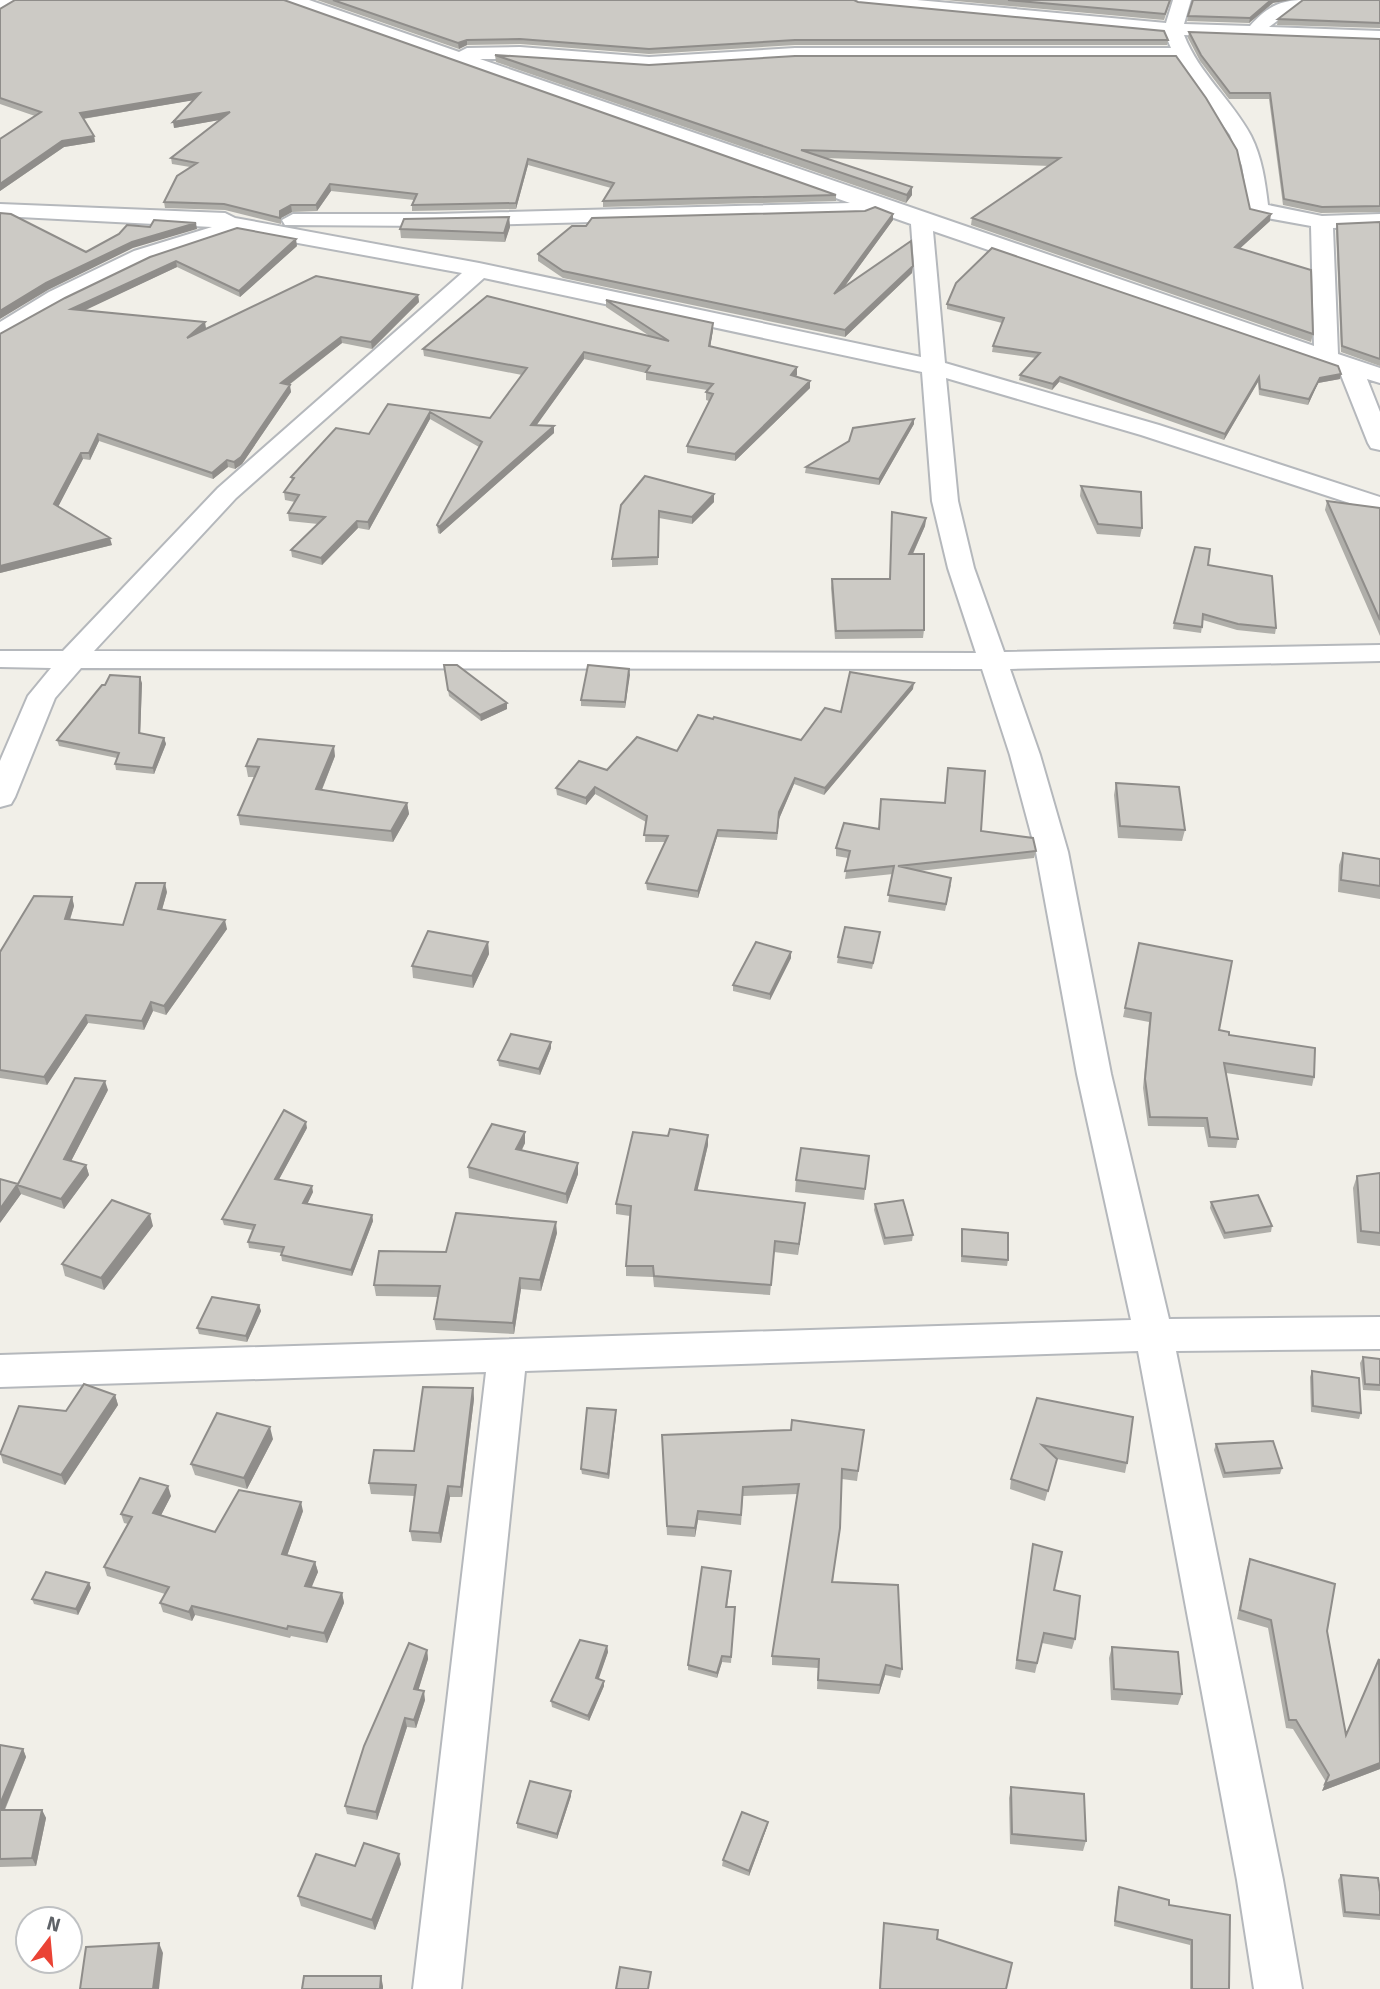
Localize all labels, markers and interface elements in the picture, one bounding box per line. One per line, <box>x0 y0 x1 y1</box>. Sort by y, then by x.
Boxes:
north arrow <box>14 1905 84 1975</box>
text: N <box>44 1911 63 1938</box>

